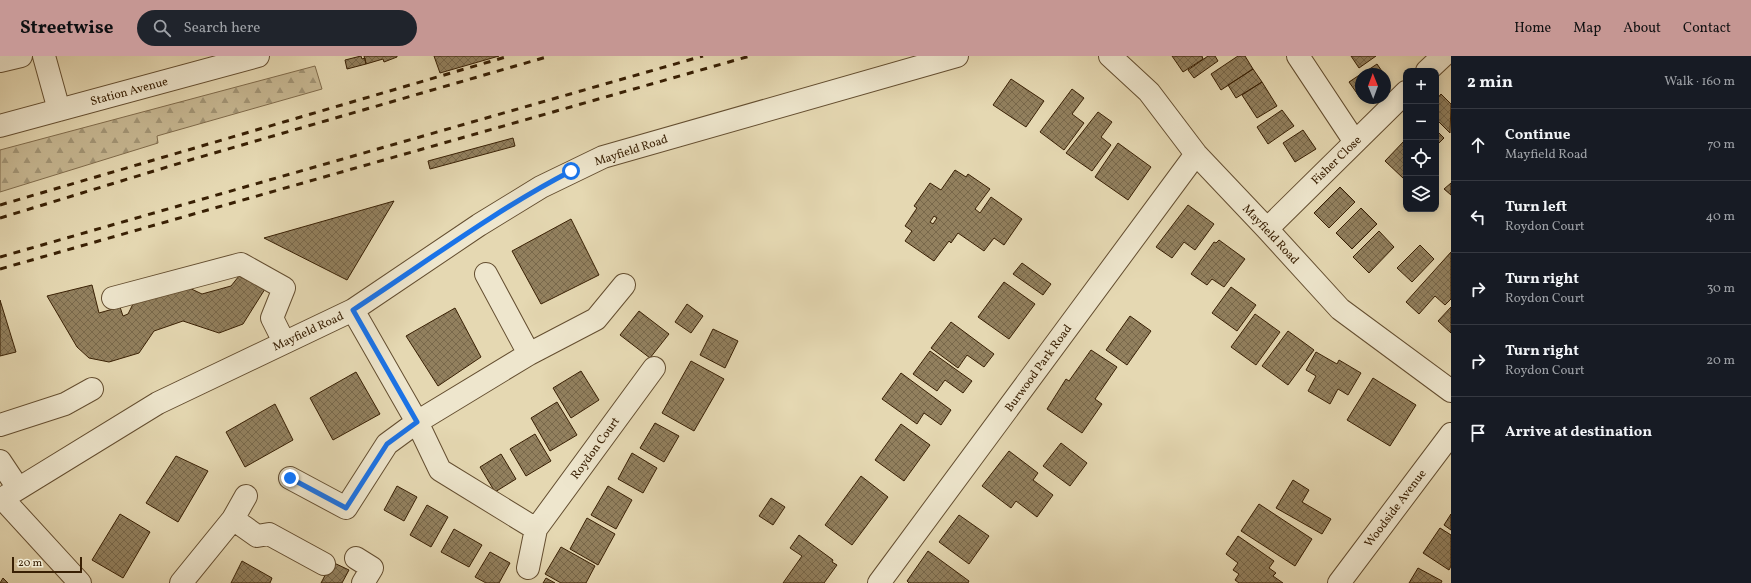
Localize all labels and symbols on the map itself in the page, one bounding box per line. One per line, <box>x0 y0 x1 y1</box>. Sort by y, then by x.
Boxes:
north arrow <box>1355 68 1391 104</box>
street label: Station Avenue <box>89 74 170 110</box>
street label: Mayfield Road <box>593 131 670 170</box>
street label: Fisher Close <box>1308 133 1365 189</box>
route start <box>562 162 580 180</box>
street label: Mayfield Road <box>1238 201 1302 268</box>
street label: Mayfield Road <box>270 308 347 355</box>
street label: Burwood Park Road <box>1002 321 1076 416</box>
street label: Roydon Court <box>568 414 624 483</box>
street label: Woodside Avenue <box>1361 466 1431 551</box>
route end <box>281 469 299 487</box>
scale bar <box>12 555 82 574</box>

